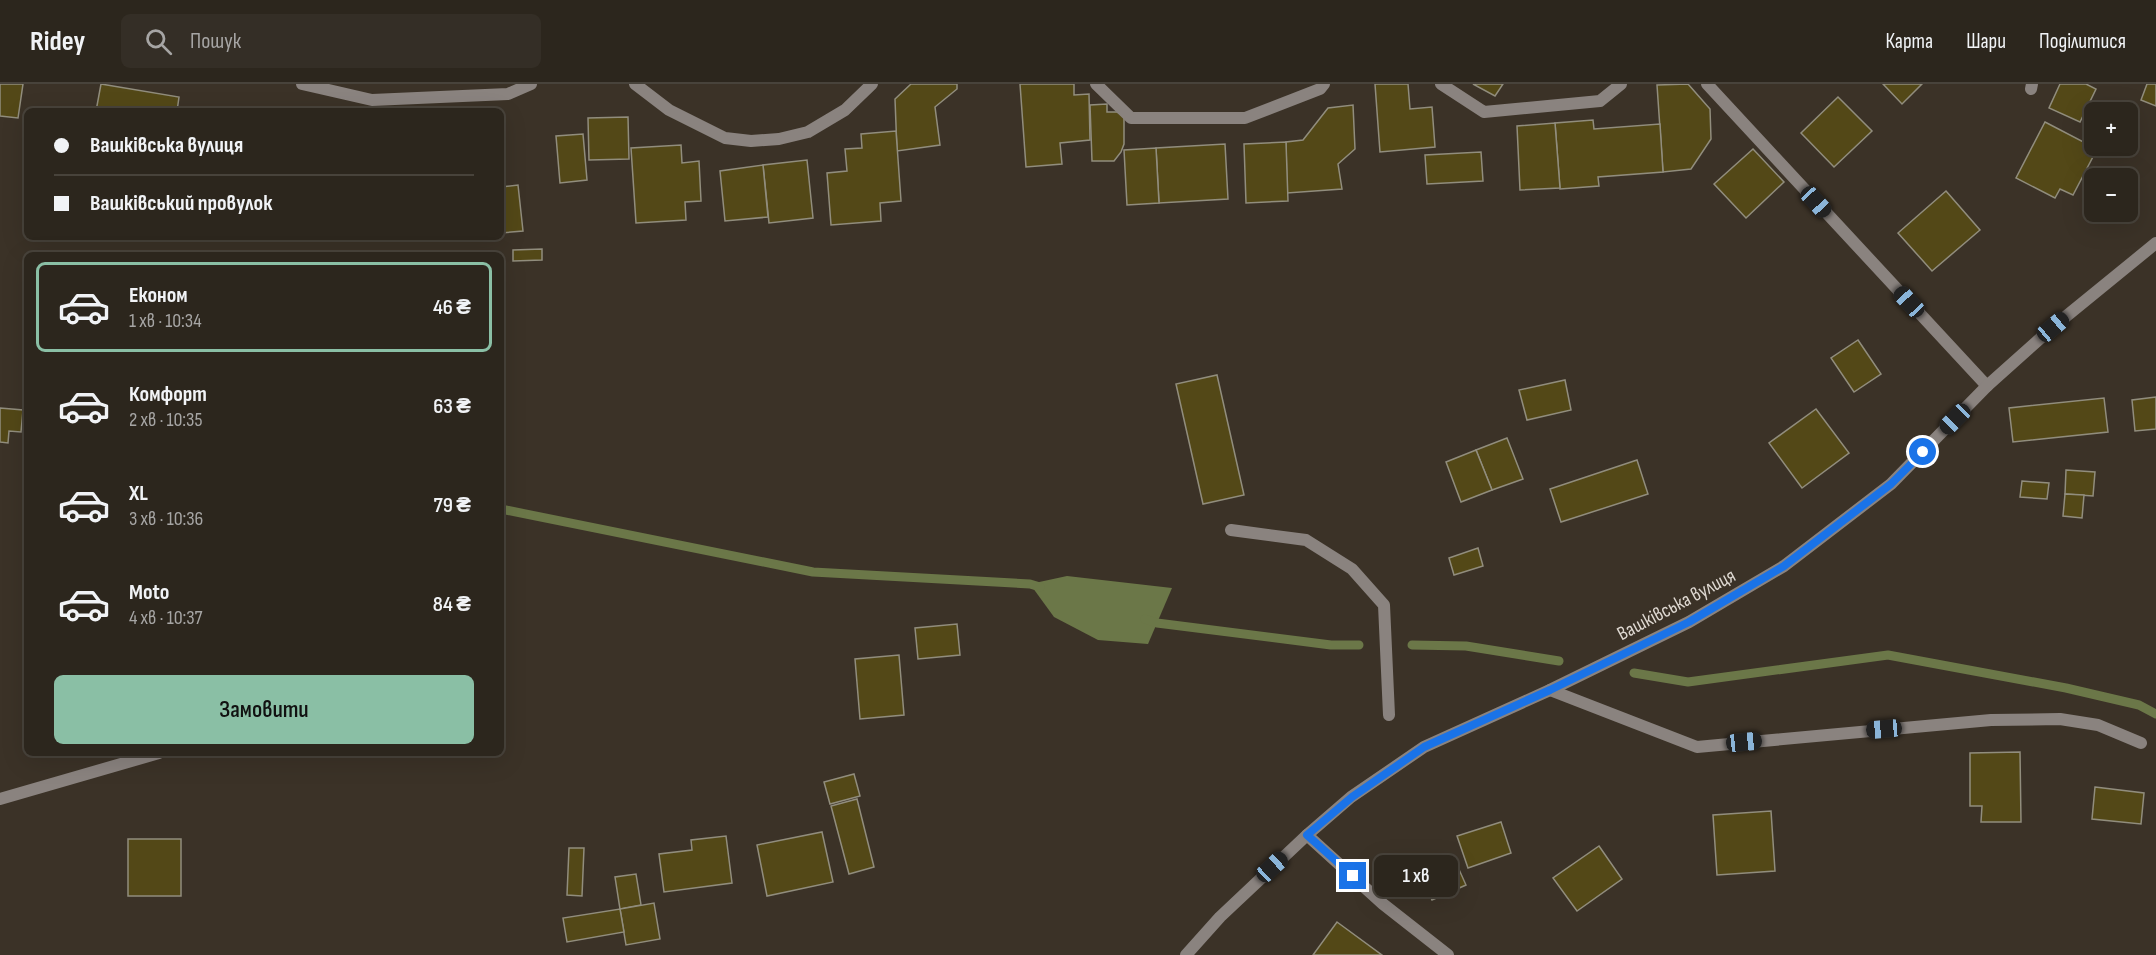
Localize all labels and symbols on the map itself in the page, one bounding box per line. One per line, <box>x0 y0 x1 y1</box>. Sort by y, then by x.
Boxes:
car <box>1797 183 1835 221</box>
car <box>1890 283 1928 321</box>
car <box>2033 309 2073 345</box>
car <box>1936 400 1974 438</box>
route start <box>1909 438 1936 465</box>
street label: Вашківська вулиця <box>1613 564 1740 646</box>
car <box>1865 718 1903 740</box>
car <box>1725 731 1763 753</box>
car <box>1253 848 1291 886</box>
callout: 1 хв <box>1374 855 1458 897</box>
route end <box>1339 862 1366 889</box>

